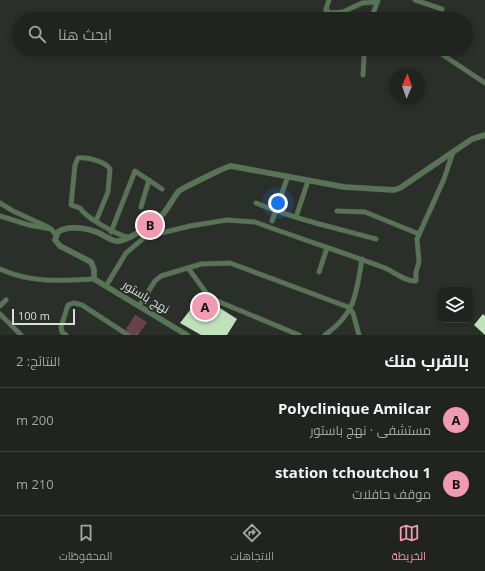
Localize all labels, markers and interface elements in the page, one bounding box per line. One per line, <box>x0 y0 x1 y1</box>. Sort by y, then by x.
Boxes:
search box <box>12 12 473 56</box>
icon: search <box>26 23 48 45</box>
text: ابحث هنا <box>58 24 112 44</box>
north arrow <box>389 68 425 104</box>
your location <box>268 193 288 213</box>
pin: B <box>137 210 163 240</box>
street label: نهج باستور <box>119 275 173 317</box>
map controls <box>437 287 473 323</box>
button: layers <box>437 287 473 323</box>
pin: A <box>192 292 218 322</box>
scale bar <box>12 307 75 326</box>
text: 100 m <box>18 308 50 323</box>
text: بالقرب منك <box>384 349 469 372</box>
text: النتائج: 2 <box>16 352 60 370</box>
text: Polyclinique Amilcar <box>278 398 431 418</box>
text: 200 m <box>16 411 54 429</box>
text: A <box>452 411 461 429</box>
text: مستشفى · نهج باستور <box>310 421 431 439</box>
text: station tchoutchou 1 <box>275 462 431 482</box>
text: 210 m <box>16 475 54 493</box>
text: B <box>452 475 460 493</box>
text: موقف حافلات <box>352 485 431 503</box>
tab: المحفوظات <box>59 522 112 566</box>
tab: الاتجاهات <box>230 522 274 566</box>
tab: الخريطة <box>392 522 426 566</box>

